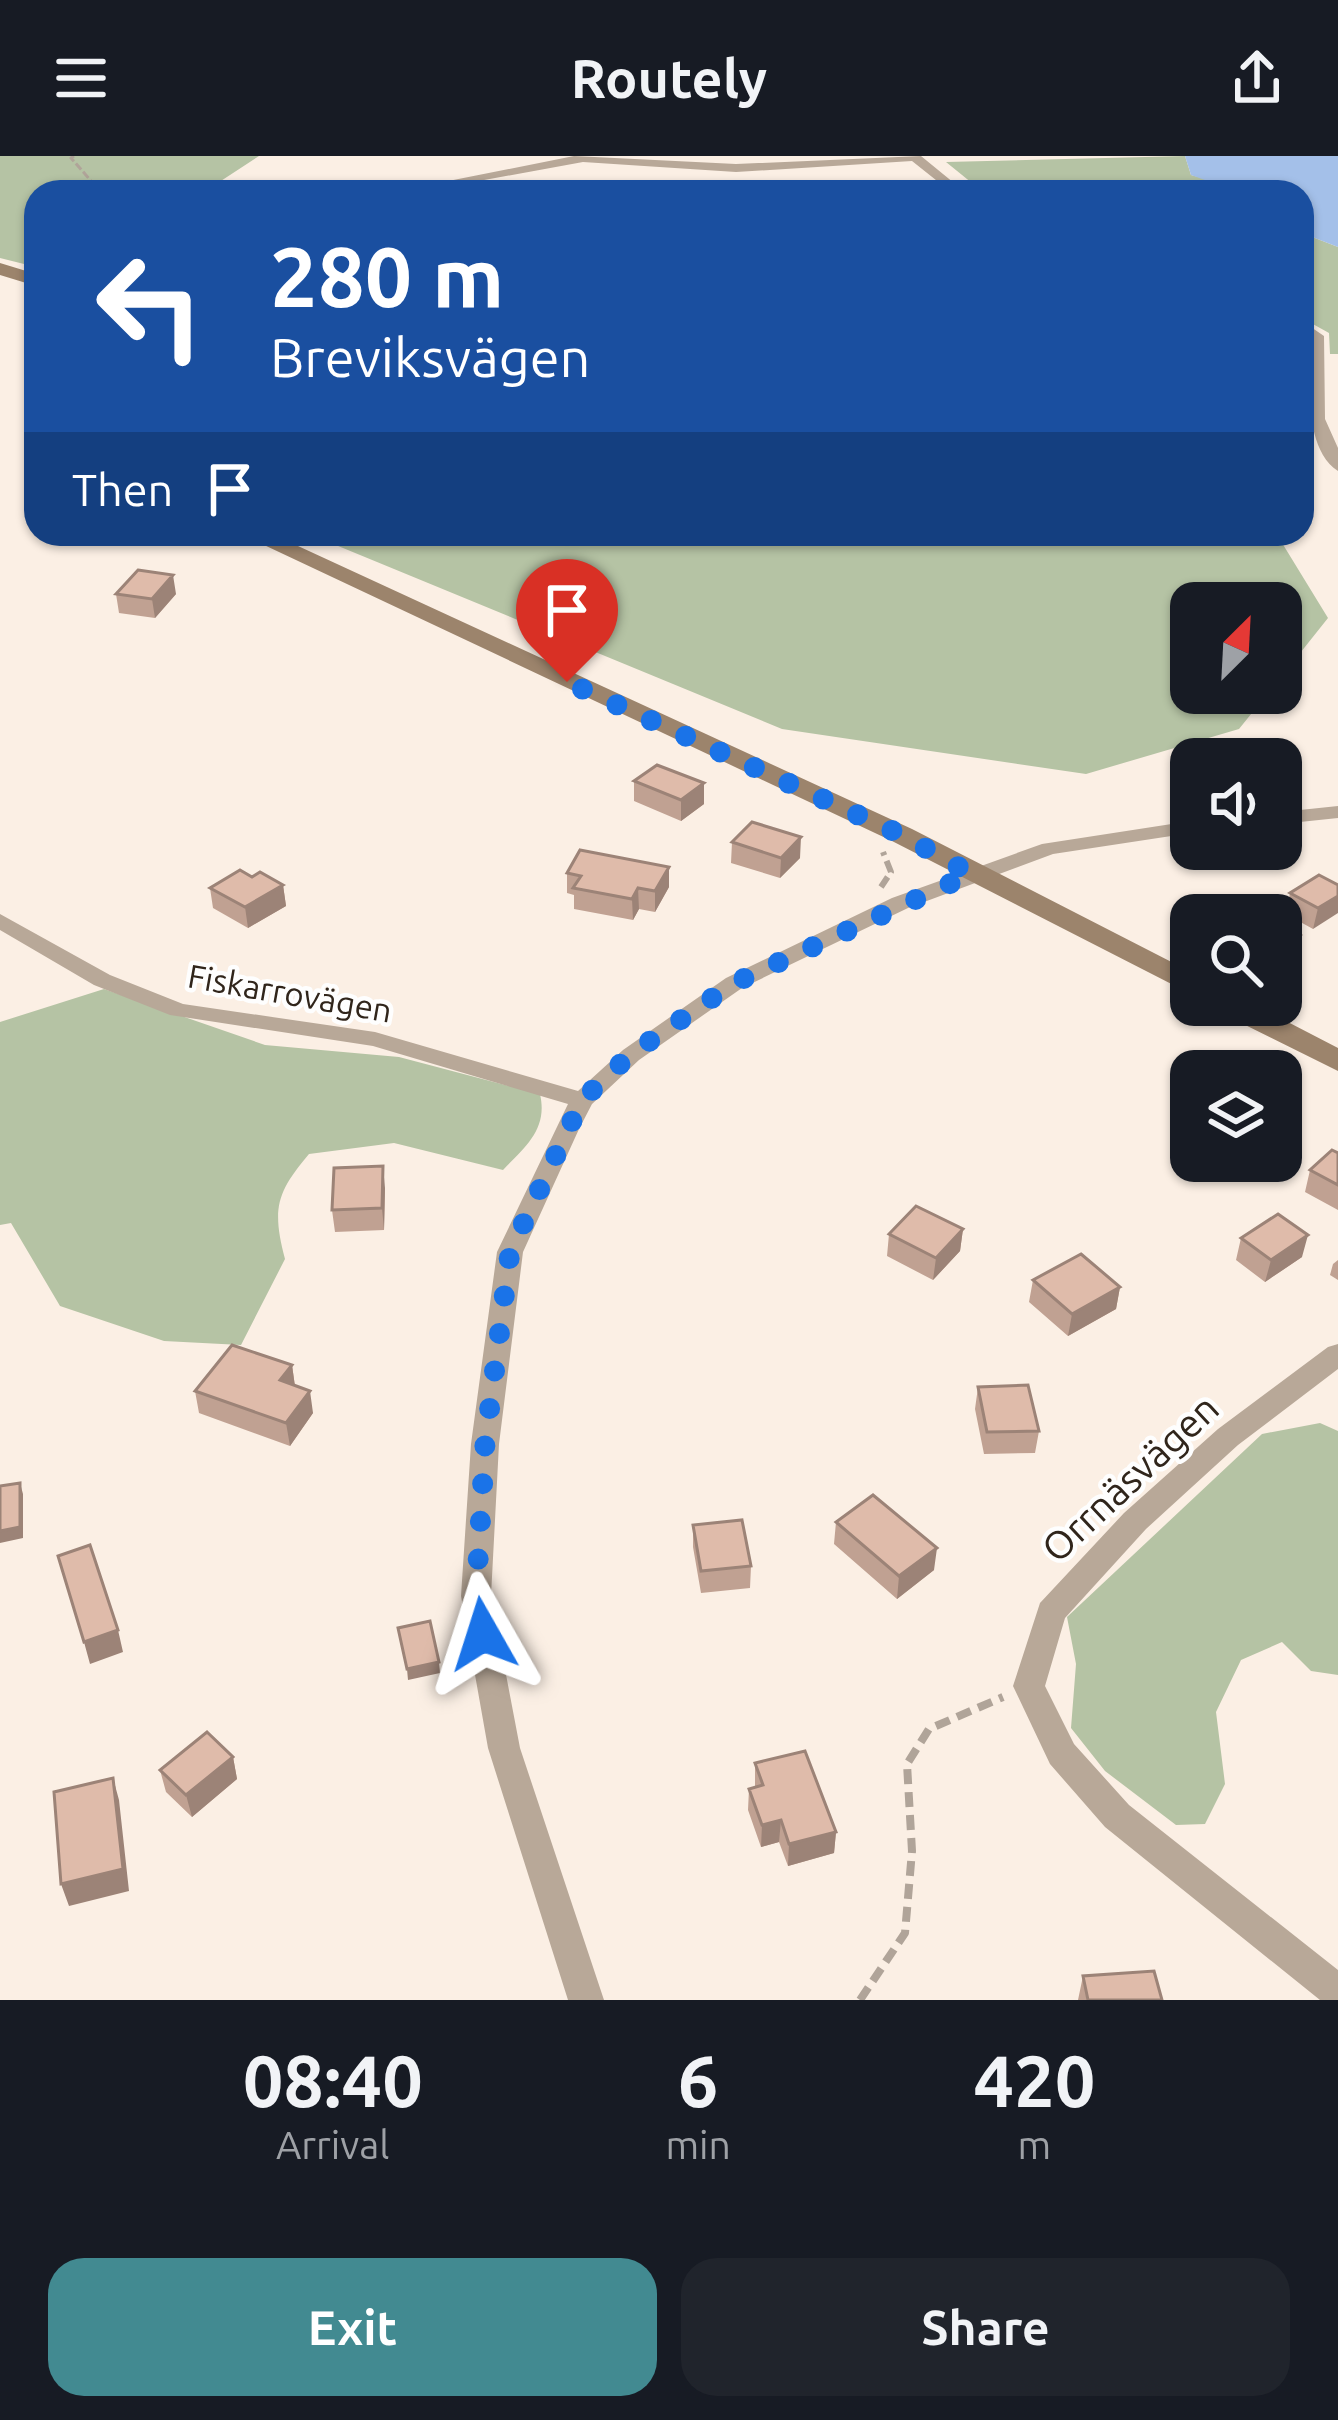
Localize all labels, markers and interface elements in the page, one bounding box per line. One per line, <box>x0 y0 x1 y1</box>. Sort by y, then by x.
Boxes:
icon: menu <box>48 45 114 111</box>
icon: share <box>1224 45 1290 111</box>
text: Routely <box>571 48 767 108</box>
icon: left <box>72 228 228 384</box>
text: 280 m <box>270 229 504 323</box>
text: Breviksvägen <box>270 327 590 387</box>
icon: arrive <box>197 456 263 522</box>
text: Then <box>72 464 173 515</box>
pin <box>516 559 618 682</box>
icon: arrive <box>534 577 600 643</box>
north arrow <box>1170 582 1302 714</box>
map controls <box>1170 582 1302 1182</box>
button: sound <box>1170 738 1302 870</box>
button: search <box>1170 894 1302 1026</box>
street label: Fiskarrovägen <box>185 956 395 1029</box>
button: layers <box>1170 1050 1302 1182</box>
street label: Orrnäsvägen <box>1033 1385 1226 1570</box>
position arrow <box>420 1571 546 1697</box>
text: 08:40 <box>243 2040 423 2121</box>
text: 6 <box>678 2040 718 2121</box>
text: 420 <box>973 2040 1095 2121</box>
text: Arrival <box>276 2123 390 2166</box>
text: min <box>665 2123 731 2166</box>
text: m <box>1018 2123 1051 2166</box>
button: Exit <box>48 2258 657 2396</box>
button: Share <box>681 2258 1290 2396</box>

